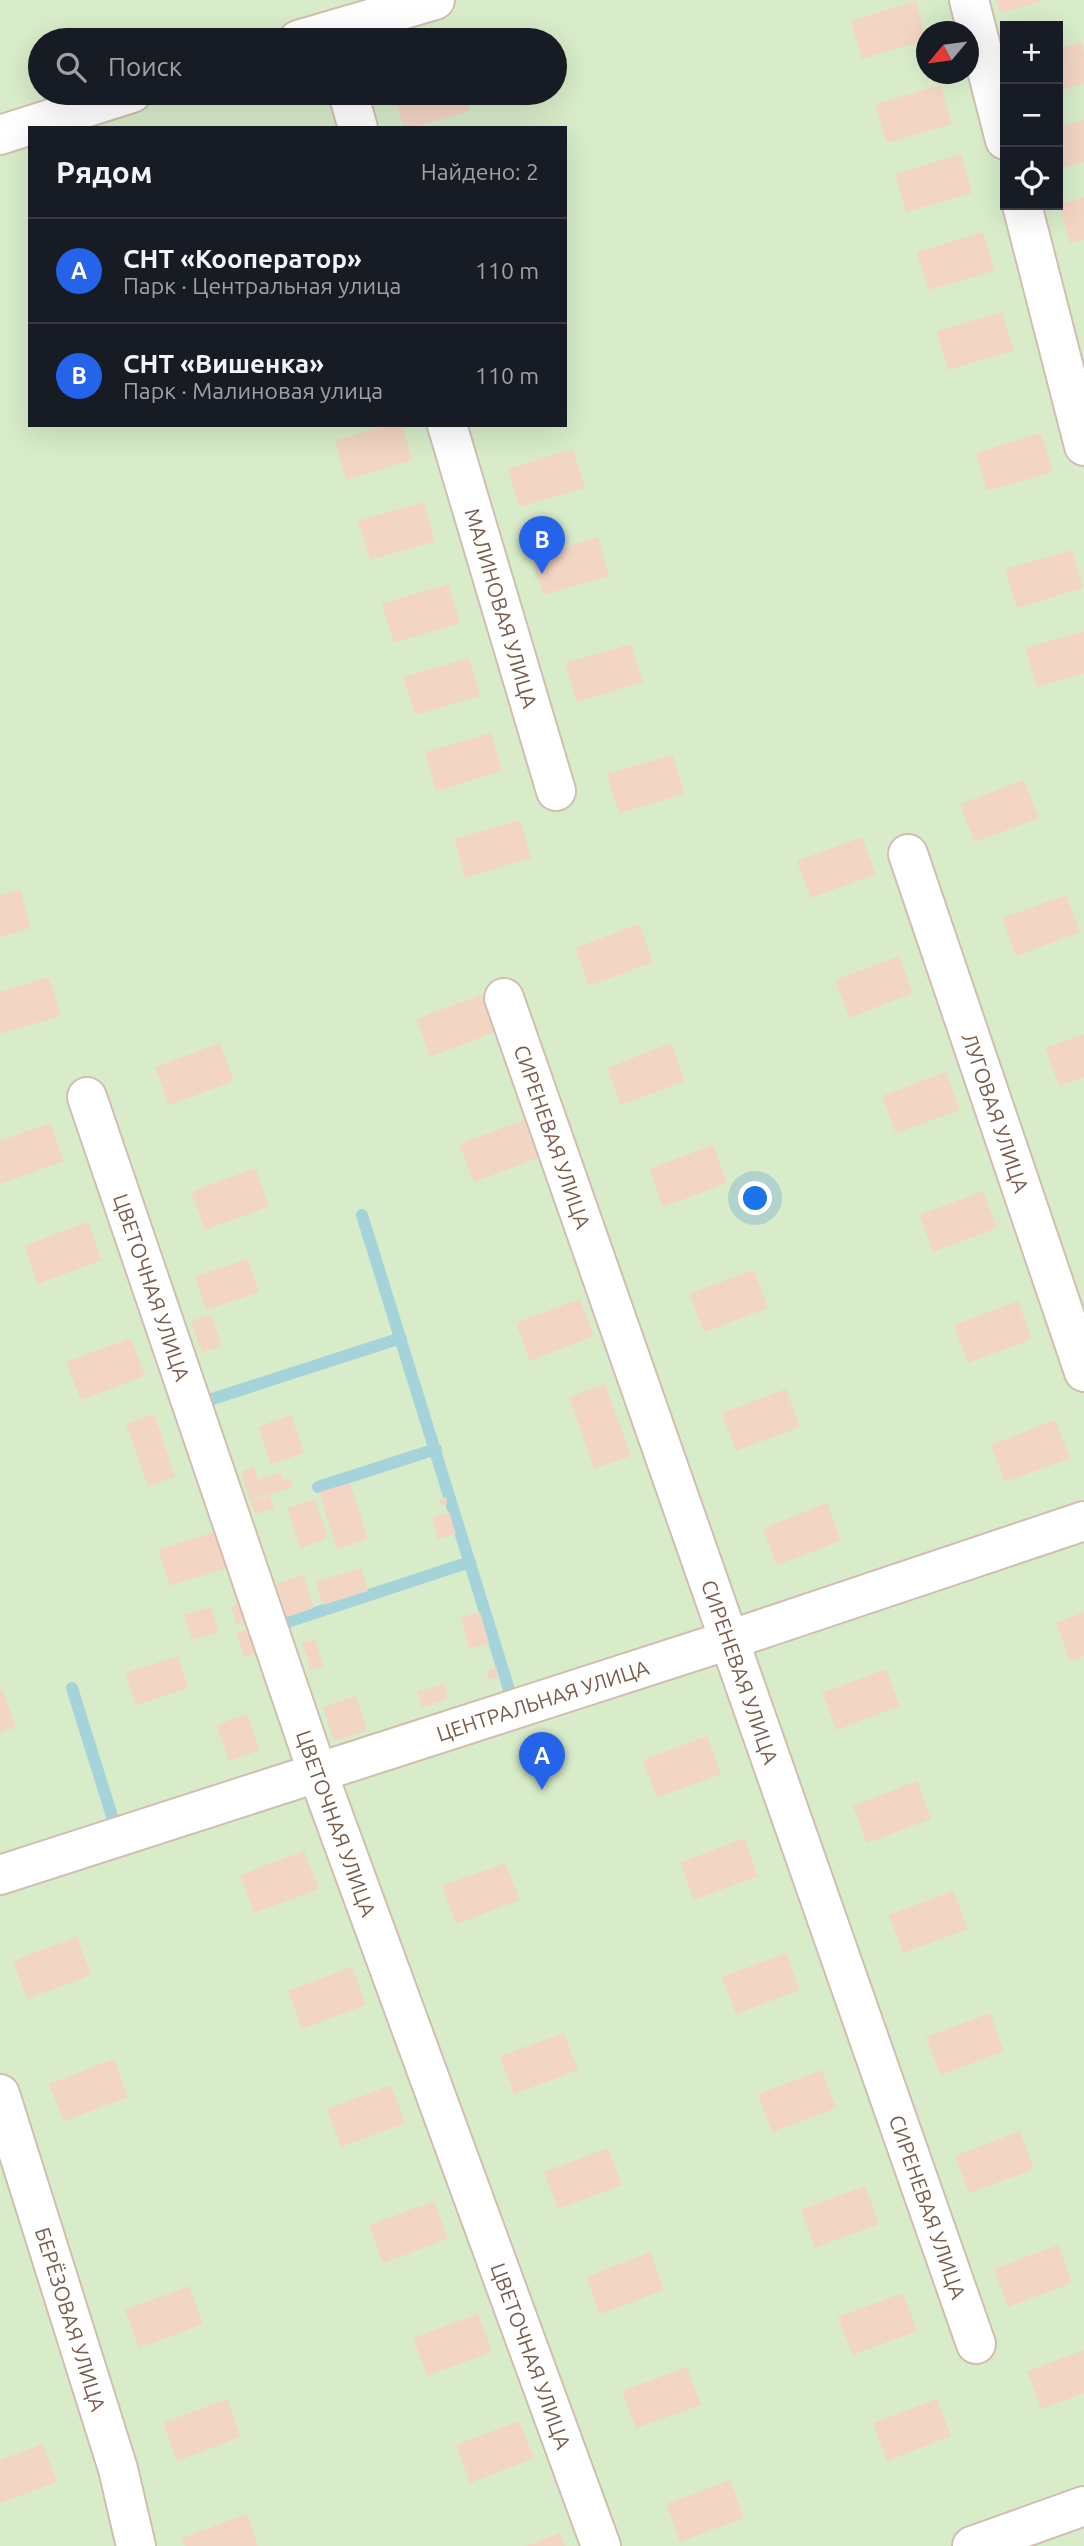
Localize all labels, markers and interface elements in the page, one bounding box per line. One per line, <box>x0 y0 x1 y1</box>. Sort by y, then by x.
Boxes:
north arrow <box>916 21 979 84</box>
map controls <box>1000 21 1063 210</box>
button: + <box>1000 21 1063 84</box>
search box <box>28 28 567 105</box>
icon: search <box>52 48 90 86</box>
text: Поиск <box>108 52 182 81</box>
button: − <box>1000 84 1063 147</box>
button: locate <box>1000 147 1063 210</box>
text: Рядом <box>56 155 152 189</box>
text: Найдено: 2 <box>421 159 539 184</box>
text: СНТ «Кооператор» <box>123 244 362 273</box>
text: A <box>71 258 87 283</box>
text: 110 m <box>475 258 539 283</box>
text: Парк · Центральная улица <box>123 273 401 298</box>
text: СНТ «Вишенка» <box>123 349 324 378</box>
text: B <box>71 363 87 388</box>
text: 110 m <box>475 363 539 388</box>
text: Парк · Малиновая улица <box>123 378 383 403</box>
street label: МАЛИНОВАЯ УЛИЦА <box>460 505 543 711</box>
pin: B <box>519 516 565 574</box>
street label: ЛУГОВАЯ УЛИЦА <box>958 1029 1034 1196</box>
street label: СИРЕНЕВАЯ УЛИЦА <box>509 1042 596 1232</box>
your location <box>738 1181 772 1215</box>
street label: ЦВЕТОЧНАЯ УЛИЦА <box>109 1190 195 1384</box>
street label: СИРЕНЕВАЯ УЛИЦА <box>697 1577 784 1767</box>
street label: ЦЕНТРАЛЬНАЯ УЛИЦА <box>433 1655 652 1746</box>
street label: ЦВЕТОЧНАЯ УЛИЦА <box>292 1727 381 1920</box>
pin: A <box>519 1732 565 1790</box>
street label: СИРЕНЕВАЯ УЛИЦА <box>885 2112 971 2302</box>
street label: БЕРЁЗОВАЯ УЛИЦА <box>31 2224 111 2414</box>
street label: ЦВЕТОЧНАЯ УЛИЦА <box>486 2260 576 2452</box>

